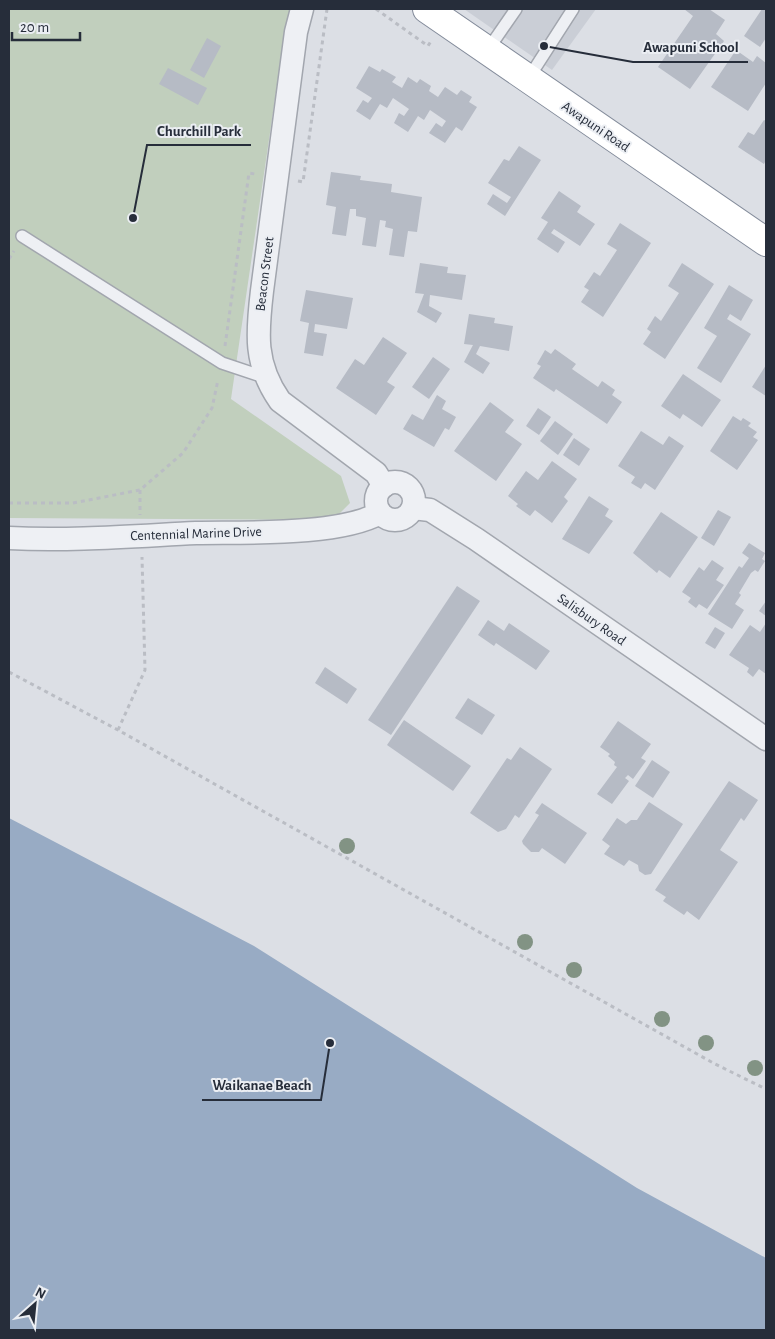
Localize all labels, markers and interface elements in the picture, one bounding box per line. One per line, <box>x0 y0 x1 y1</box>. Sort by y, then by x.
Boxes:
scale bar <box>12 10 80 42</box>
text: 20 m <box>20 20 49 35</box>
callout: Awapuni School <box>633 32 748 62</box>
text: Awapuni School <box>643 40 739 55</box>
street label: Awapuni Road <box>559 99 632 155</box>
callout: Churchill Park <box>147 115 251 145</box>
text: Churchill Park <box>157 124 242 139</box>
street label: Beacon Street <box>253 236 277 312</box>
street label: Centennial Marine Drive <box>130 525 262 543</box>
street label: Salisbury Road <box>555 591 628 648</box>
callout: Waikanae Beach <box>202 1070 321 1100</box>
text: Waikanae Beach <box>212 1078 312 1093</box>
north arrow <box>10 1279 60 1329</box>
text: N <box>33 1285 48 1302</box>

